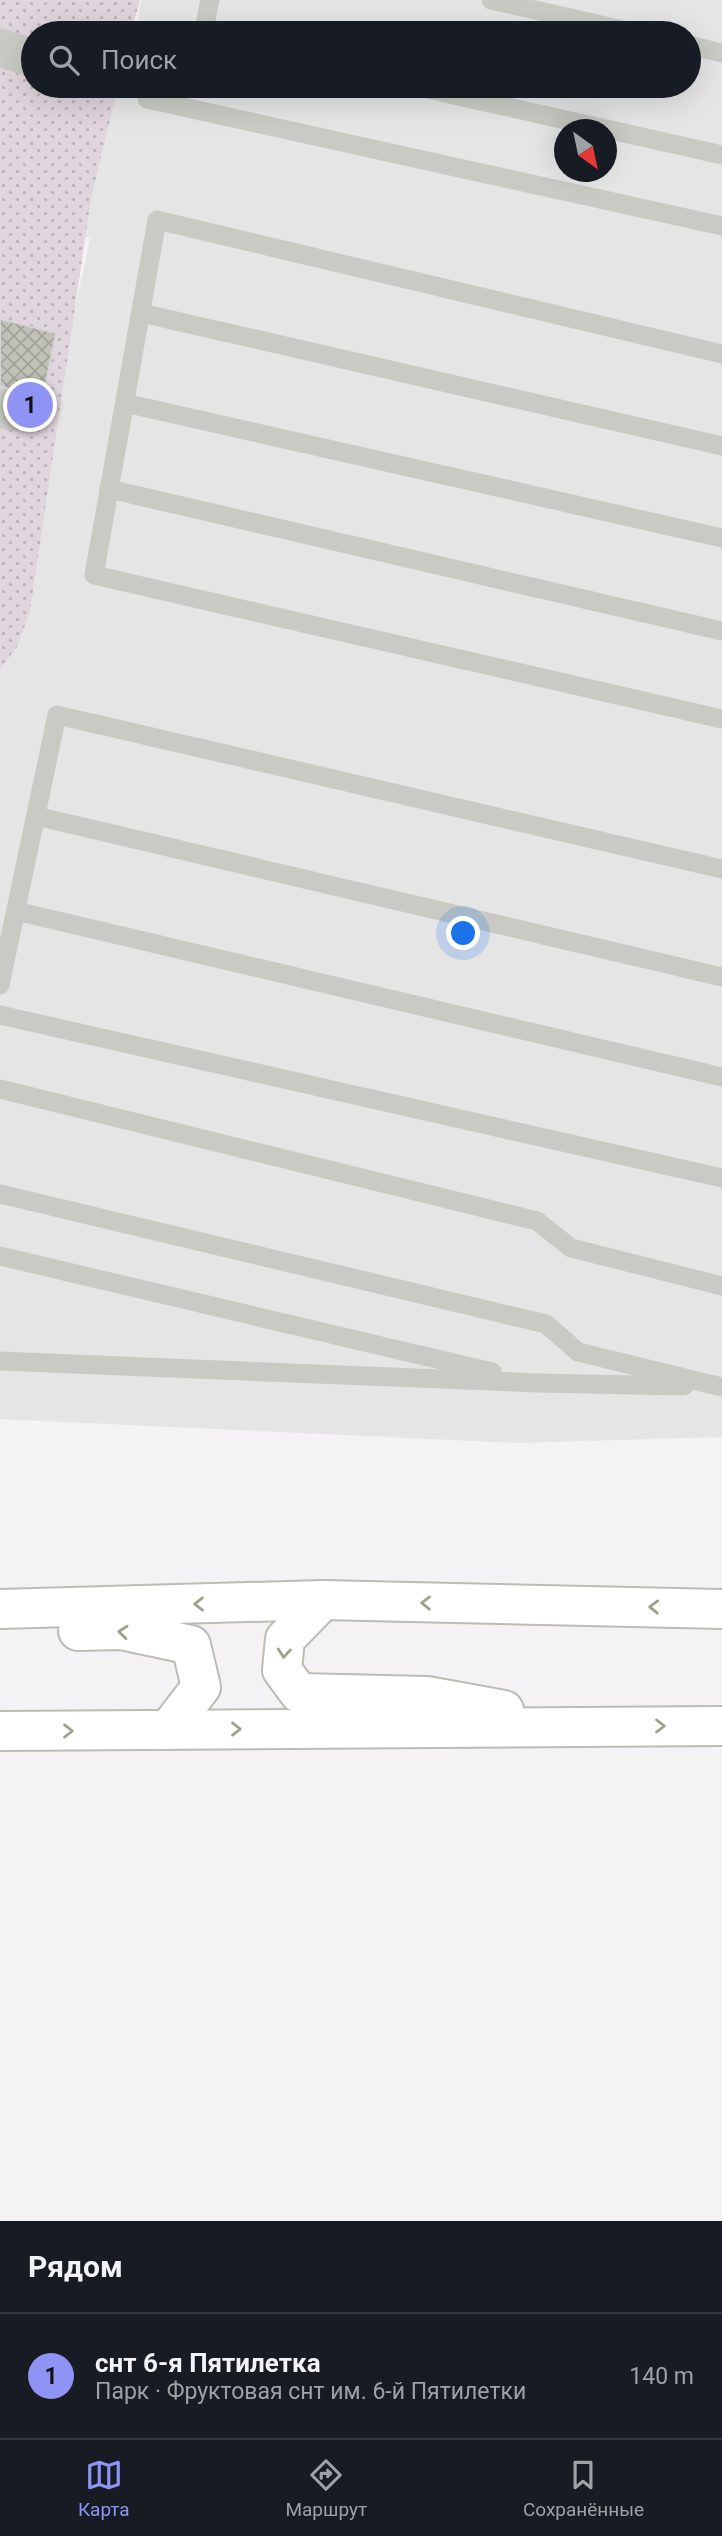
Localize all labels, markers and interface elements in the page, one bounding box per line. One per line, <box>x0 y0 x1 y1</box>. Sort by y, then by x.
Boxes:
search box <box>21 21 701 98</box>
icon: search <box>45 41 83 79</box>
text: Поиск <box>101 45 177 75</box>
north arrow <box>554 119 617 182</box>
pin: 1 <box>7 379 53 431</box>
your location <box>446 916 480 950</box>
one-way arrow <box>421 1595 432 1610</box>
one-way arrow <box>193 1596 204 1611</box>
one-way arrow <box>648 1600 659 1615</box>
one-way arrow <box>117 1624 129 1639</box>
one-way arrow <box>276 1647 291 1658</box>
one-way arrow <box>655 1718 666 1734</box>
one-way arrow <box>232 1721 242 1737</box>
one-way arrow <box>63 1723 74 1738</box>
text: Рядом <box>28 2249 123 2284</box>
text: снт 6-я Пятилетка <box>95 2348 321 2378</box>
text: 1 <box>44 2363 58 2390</box>
text: 140 m <box>629 2363 694 2390</box>
text: Парк · Фруктовая снт им. 6-й Пятилетки <box>95 2378 526 2405</box>
tab: Карта <box>78 2456 130 2521</box>
tab: Маршрут <box>285 2456 367 2521</box>
tab: Сохранённые <box>523 2456 644 2521</box>

